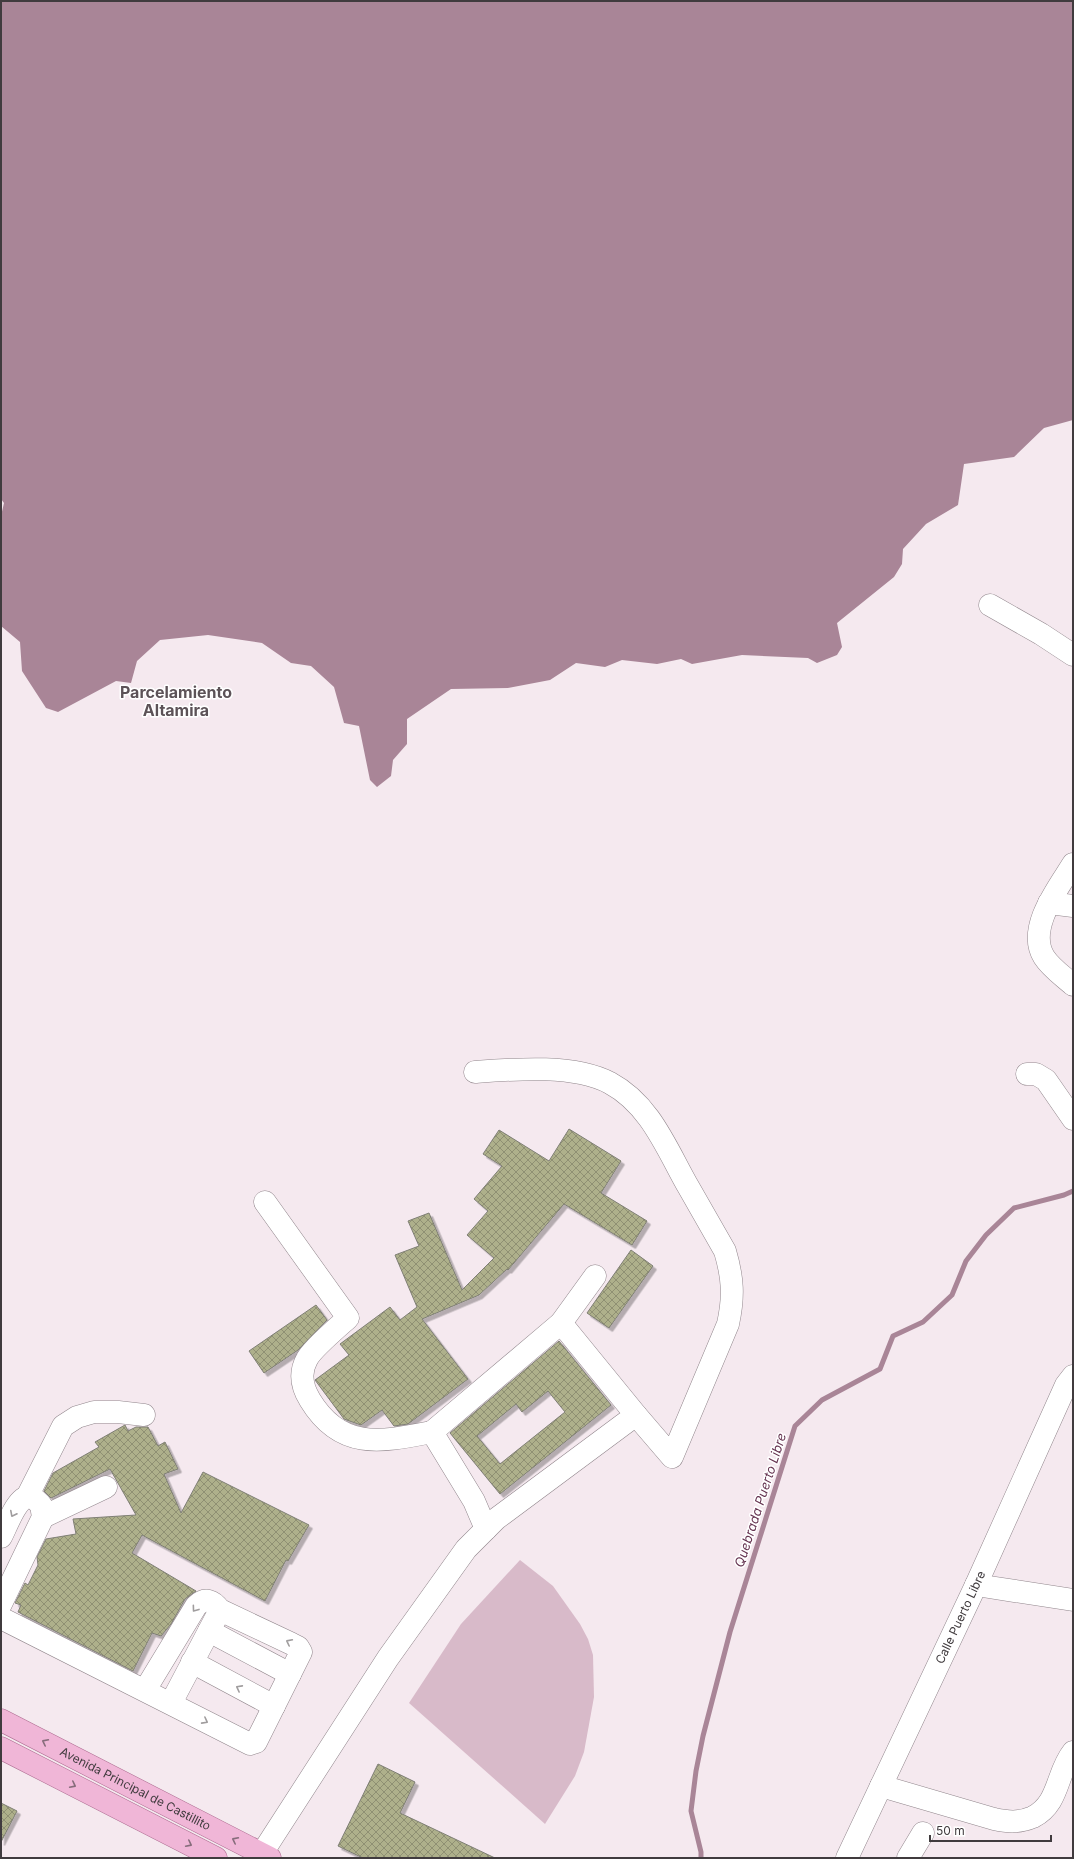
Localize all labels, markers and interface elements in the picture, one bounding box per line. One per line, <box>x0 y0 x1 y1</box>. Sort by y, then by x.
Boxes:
district label: Parcelamiento Altamira <box>120 682 232 720</box>
water label: Quebrada Puerto Libre <box>731 1431 789 1569</box>
one-way arrow <box>10 1510 17 1518</box>
street label: Calle Puerto Libre <box>932 1568 988 1666</box>
one-way arrow <box>193 1604 200 1611</box>
one-way arrow <box>286 1640 293 1647</box>
one-way arrow <box>236 1685 243 1692</box>
one-way arrow <box>201 1716 209 1724</box>
one-way arrow <box>42 1740 49 1747</box>
street label: Avenida Principal de Castillito <box>58 1744 213 1833</box>
one-way arrow <box>69 1780 76 1788</box>
scale bar <box>930 1817 1051 1843</box>
text: 50 m <box>936 1823 965 1838</box>
one-way arrow <box>232 1837 240 1845</box>
one-way arrow <box>185 1839 192 1847</box>

